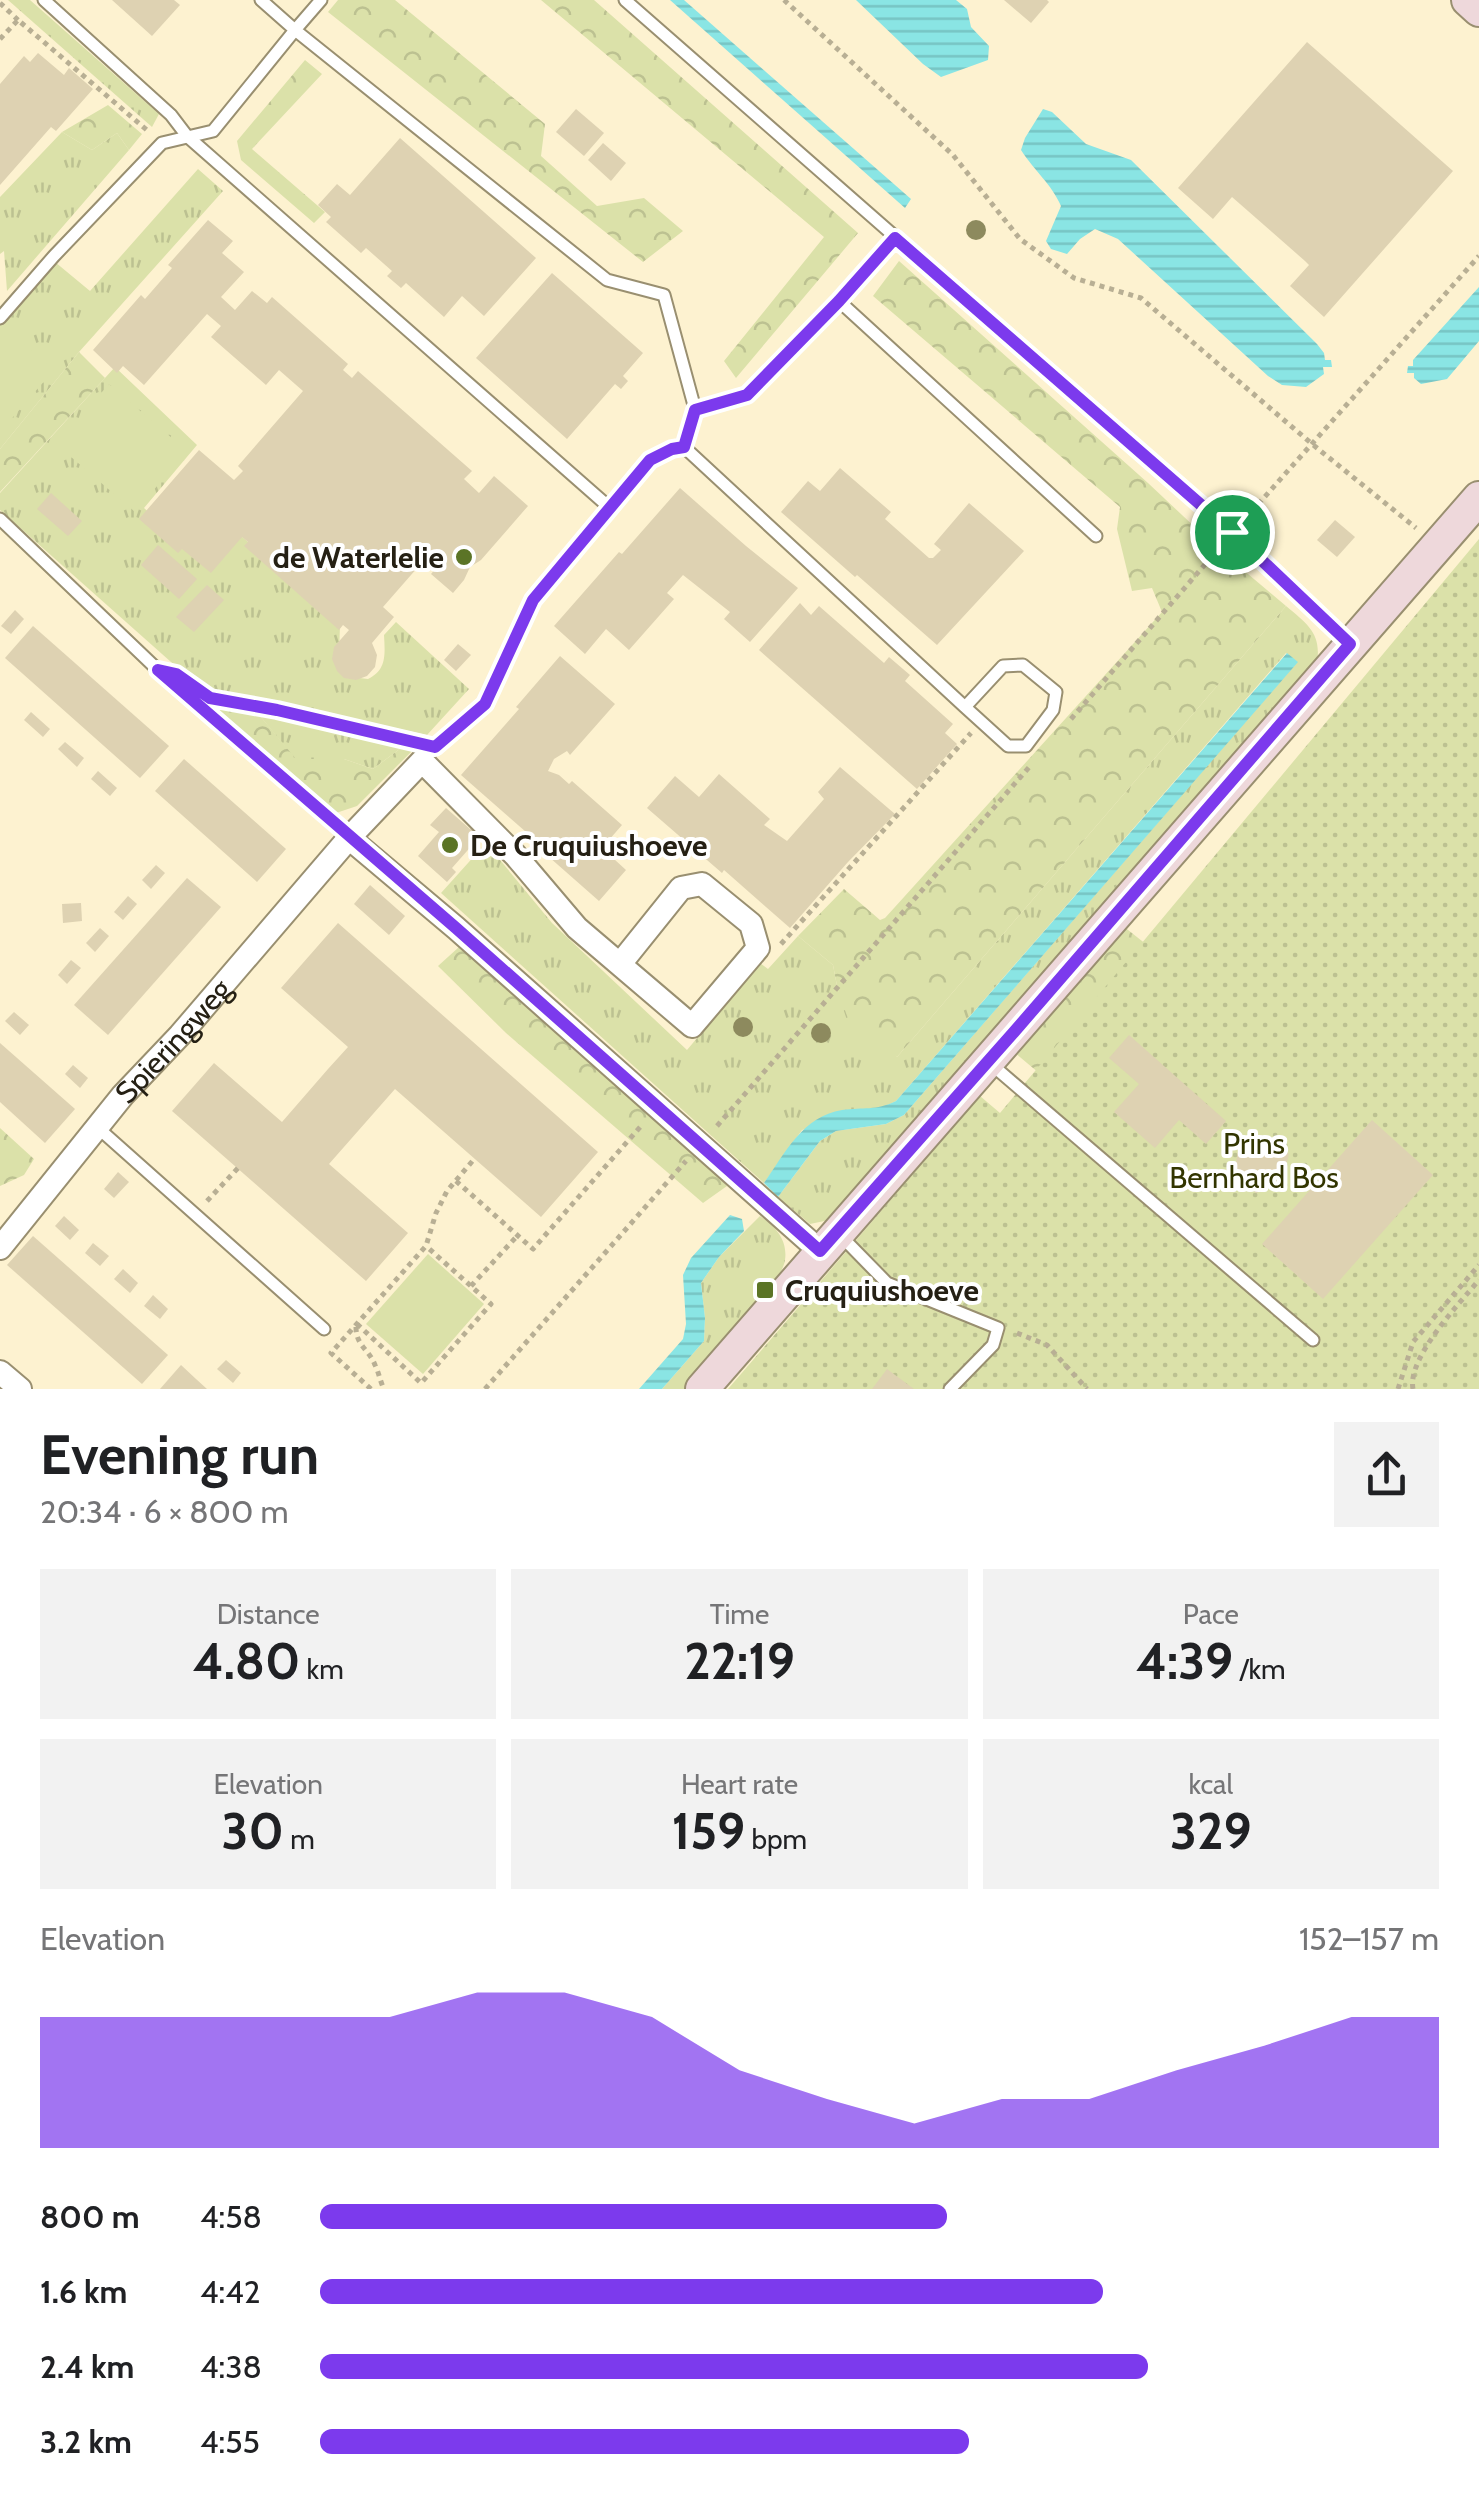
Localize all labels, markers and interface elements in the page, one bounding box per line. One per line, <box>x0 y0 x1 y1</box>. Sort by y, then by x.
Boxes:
pin <box>1190 490 1275 575</box>
icon: arrive <box>1205 505 1260 560</box>
place label: de Waterlelie <box>273 539 444 576</box>
marker: de Waterlelie <box>453 546 475 568</box>
place label: De Cruquiushoeve <box>470 827 708 864</box>
marker: De Cruquiushoeve <box>439 834 461 856</box>
street label: Spieringweg <box>107 970 239 1111</box>
park label: Prins Bernhard Bos <box>1169 1125 1339 1196</box>
place label: Cruquiushoeve <box>785 1272 979 1309</box>
marker: Cruquiushoeve <box>754 1279 776 1301</box>
text: Evening run <box>40 1421 319 1488</box>
button: share <box>1334 1422 1439 1527</box>
text: 20:34 · 6 × 800 m <box>40 1492 288 1531</box>
text: Distance <box>217 1597 320 1631</box>
text: Time <box>710 1597 769 1631</box>
text: Pace <box>1183 1597 1239 1631</box>
text: 4.80 <box>193 1631 300 1692</box>
text: 22:19 <box>684 1631 795 1692</box>
text: 4:39 <box>1136 1631 1233 1692</box>
text: km <box>300 1652 344 1686</box>
text: /km <box>1233 1652 1286 1686</box>
text: Elevation <box>213 1767 323 1801</box>
text: Heart rate <box>681 1767 798 1801</box>
text: kcal <box>1188 1767 1233 1801</box>
text: 30 <box>222 1801 284 1862</box>
text: 159 <box>672 1801 745 1862</box>
text: 329 <box>1170 1801 1252 1862</box>
text: m <box>284 1822 315 1856</box>
text: bpm <box>745 1822 807 1856</box>
text: Elevation <box>40 1919 165 1958</box>
text: 152–157 m <box>1299 1919 1439 1958</box>
text: 800 m <box>40 2197 140 2236</box>
text: 4:58 <box>200 2197 262 2236</box>
text: 1.6 km <box>40 2272 127 2311</box>
text: 4:42 <box>200 2272 260 2311</box>
text: 2.4 km <box>40 2347 134 2386</box>
text: 4:38 <box>200 2347 262 2386</box>
text: 3.2 km <box>40 2422 132 2461</box>
text: 4:55 <box>200 2422 260 2461</box>

